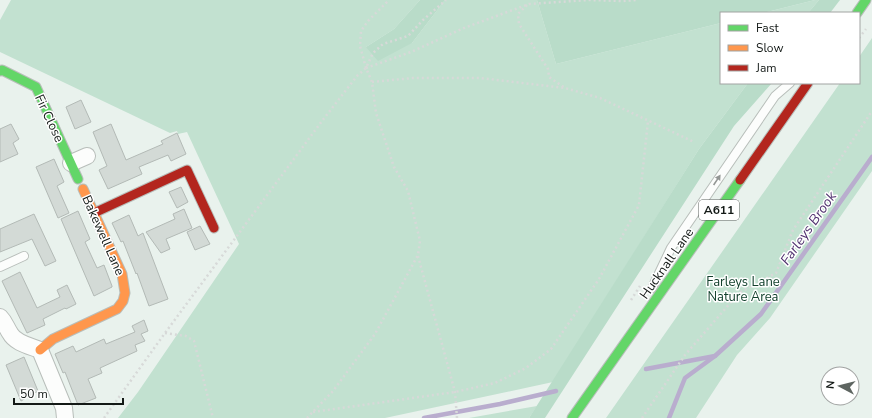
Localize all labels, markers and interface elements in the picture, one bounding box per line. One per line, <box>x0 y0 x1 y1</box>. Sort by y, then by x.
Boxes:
legend <box>720 12 860 84</box>
text: Fast <box>756 20 779 36</box>
text: Slow <box>756 40 784 56</box>
text: Jam <box>755 60 777 76</box>
street label: Fir Close <box>30 91 68 145</box>
one-way arrow <box>713 175 721 186</box>
water label: Farleys Brook <box>776 187 841 269</box>
street label: Bakewell Lane <box>77 193 129 278</box>
road number: A611 <box>699 200 739 220</box>
street label: Hucknall Lane <box>636 224 698 303</box>
park label: Farleys Lane Nature Area <box>706 273 780 306</box>
north arrow <box>820 366 860 406</box>
scale bar <box>14 380 123 406</box>
text: N <box>823 380 839 390</box>
text: 50 m <box>20 386 48 402</box>

